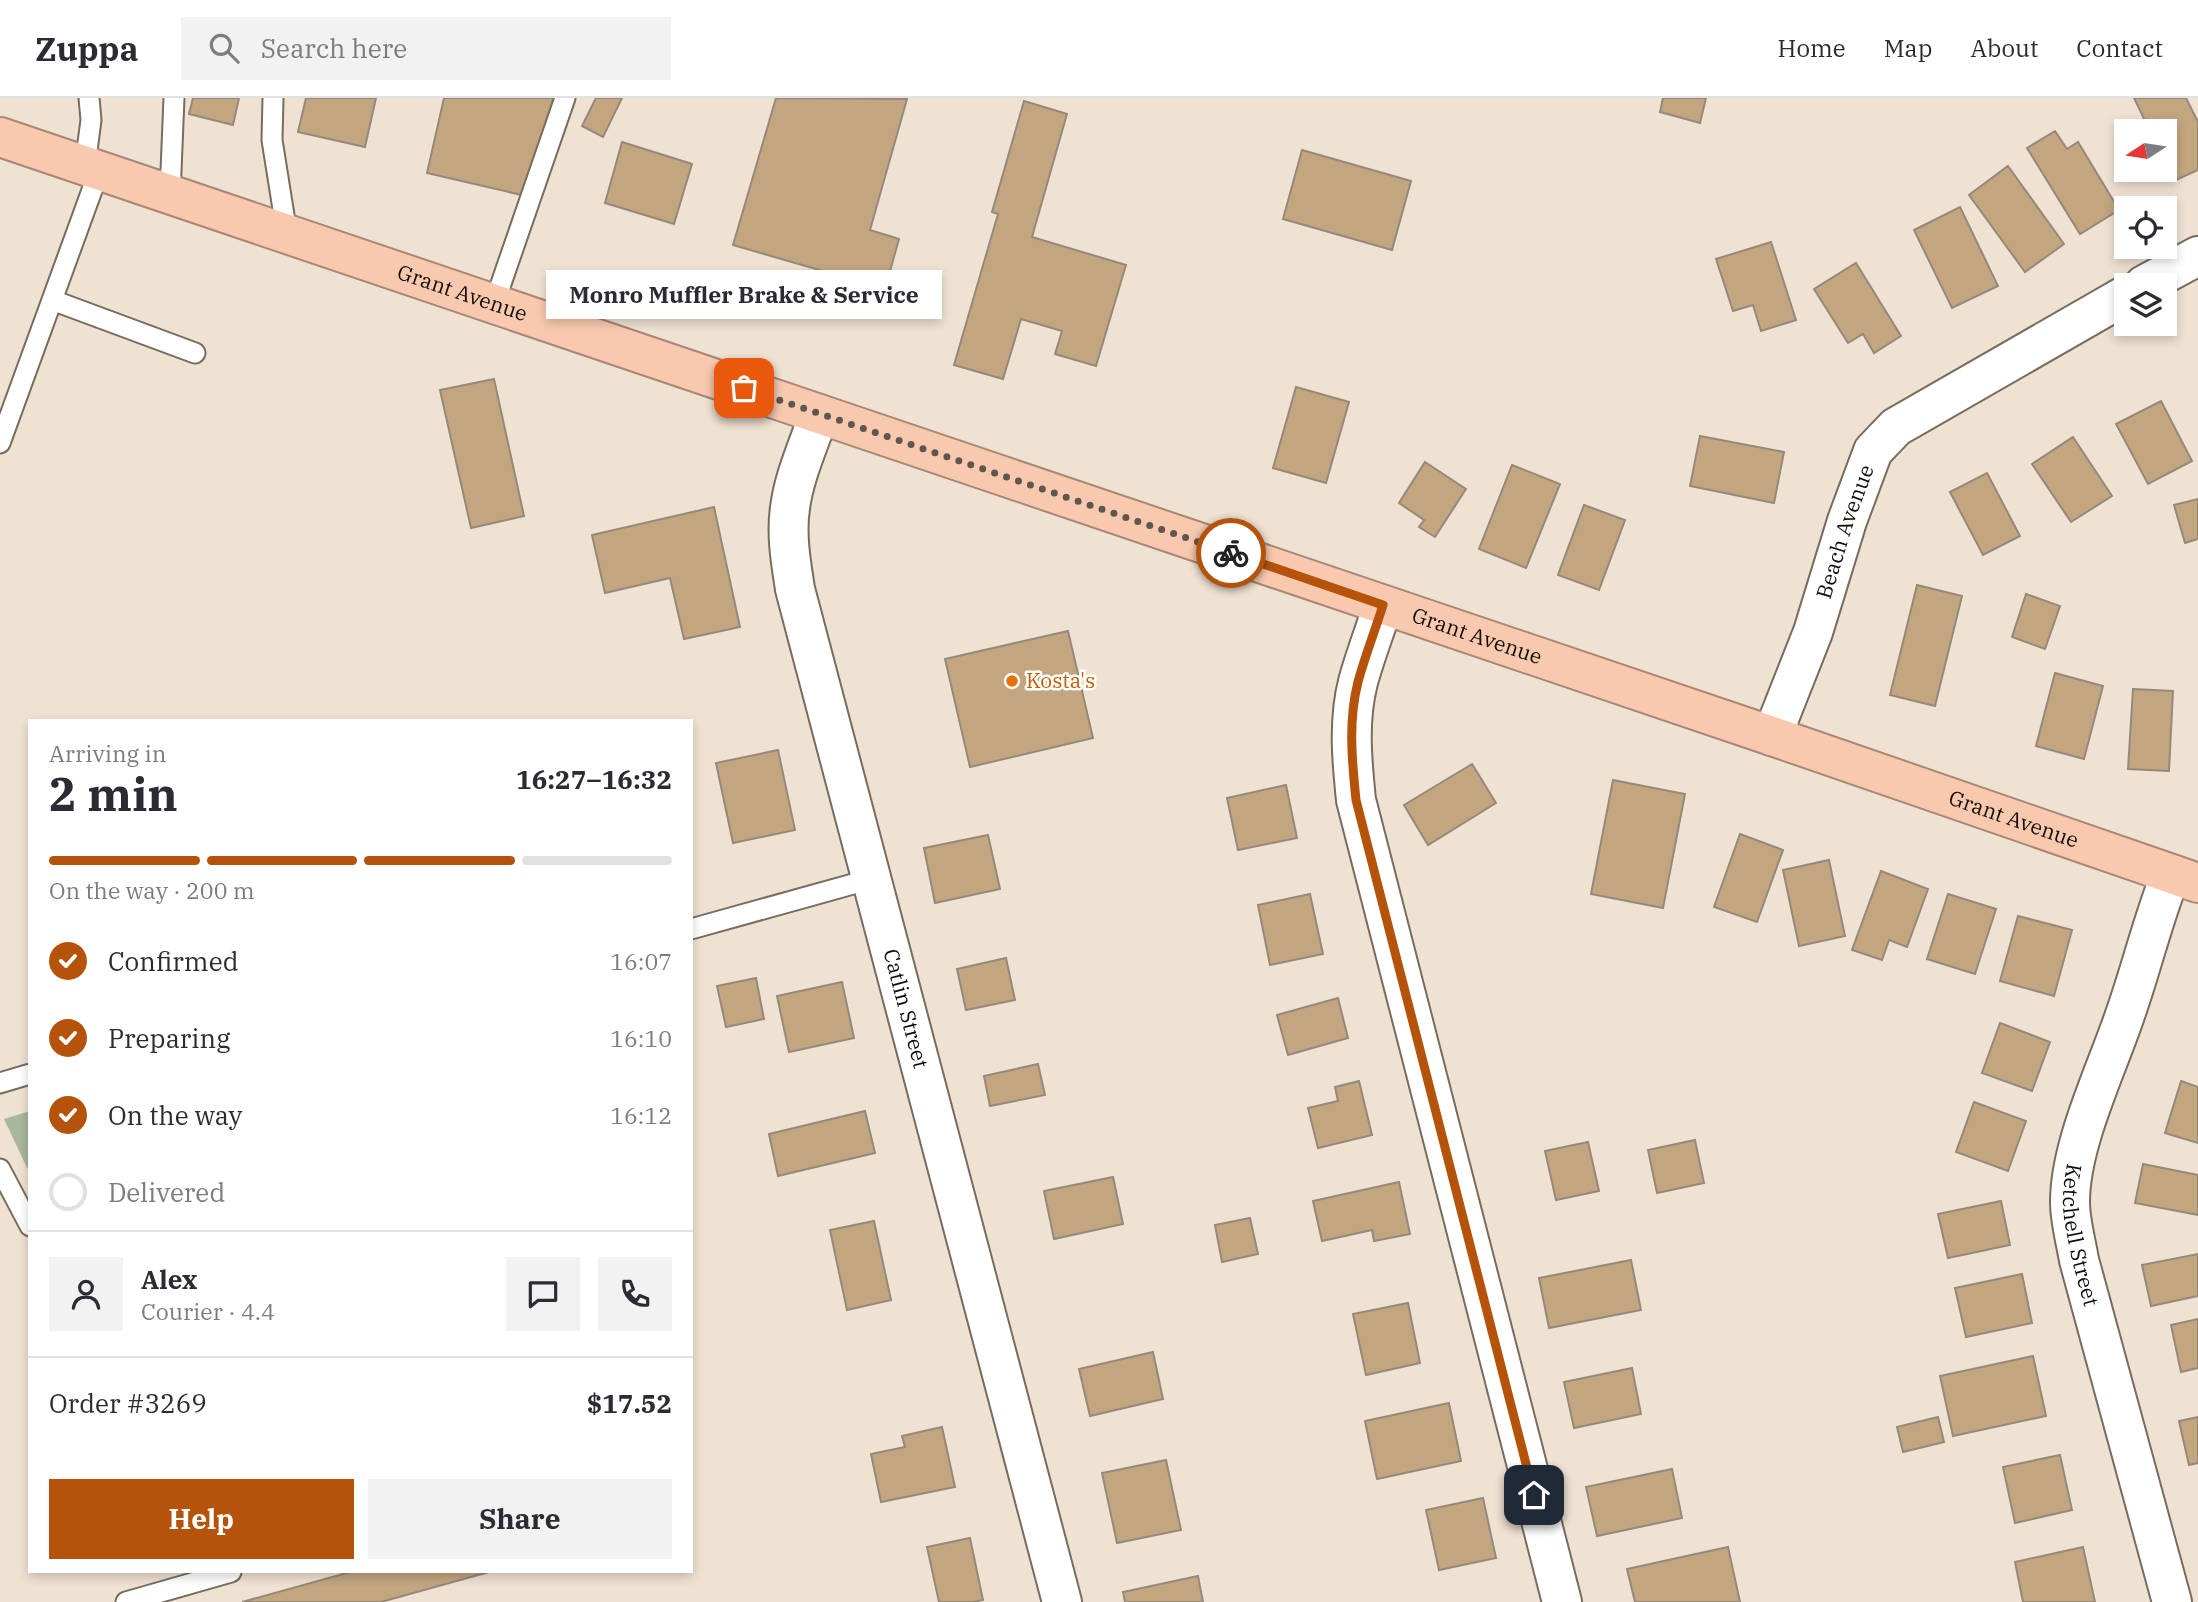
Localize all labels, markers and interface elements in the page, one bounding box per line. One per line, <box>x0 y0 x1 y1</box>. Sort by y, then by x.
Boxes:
search box <box>181 17 671 80</box>
text: Zuppa <box>35 27 139 70</box>
icon: search <box>205 29 243 67</box>
text: Search here <box>261 31 407 65</box>
text: Home <box>1778 32 1846 64</box>
text: Map <box>1884 32 1932 64</box>
text: About <box>1970 32 2038 64</box>
text: Contact <box>2076 32 2163 64</box>
north arrow <box>2114 119 2177 182</box>
map controls <box>2114 119 2177 336</box>
button: locate <box>2114 196 2177 259</box>
street label: Grant Avenue <box>394 257 531 327</box>
callout: Monro Muffler Brake & Service <box>546 269 942 318</box>
button: layers <box>2114 273 2177 336</box>
text: Monro Muffler Brake & Service <box>569 279 919 309</box>
pin <box>714 358 774 418</box>
icon: bag <box>725 369 763 407</box>
street label: Beach Avenue <box>1809 460 1880 602</box>
courier <box>1196 518 1266 588</box>
icon: bike <box>1212 534 1250 572</box>
street label: Grant Avenue <box>1409 600 1546 670</box>
place label: Kosta's <box>1026 666 1095 694</box>
marker: Kosta's <box>1004 673 1020 689</box>
text: Arriving in <box>49 738 166 768</box>
text: 16:27–16:32 <box>516 762 672 796</box>
text: 2 min <box>49 764 178 824</box>
street label: Grant Avenue <box>1945 783 2082 854</box>
text: On the way · 200 m <box>49 875 255 905</box>
icon: check <box>49 942 87 980</box>
text: Confirmed <box>108 944 239 978</box>
text: 16:07 <box>610 946 672 976</box>
street label: Catlin Street <box>877 946 936 1071</box>
icon: check <box>49 1019 87 1057</box>
text: Preparing <box>108 1021 230 1055</box>
text: 16:10 <box>610 1023 672 1053</box>
icon: check <box>49 1096 87 1134</box>
text: On the way <box>108 1098 242 1132</box>
text: 16:12 <box>610 1100 672 1130</box>
street label: Ketchell Street <box>2057 1162 2106 1309</box>
text: Delivered <box>108 1175 225 1209</box>
button: person <box>49 1257 123 1331</box>
button: chat <box>506 1257 580 1331</box>
button: phone <box>598 1257 672 1331</box>
text: Alex <box>141 1262 197 1296</box>
text: Courier · 4.4 <box>141 1296 275 1326</box>
text: Order #3269 <box>49 1386 207 1420</box>
text: $17.52 <box>587 1386 672 1420</box>
pin <box>1504 1465 1564 1525</box>
icon: home <box>1515 1476 1553 1514</box>
button: Help <box>49 1479 354 1559</box>
button: Share <box>368 1479 672 1559</box>

